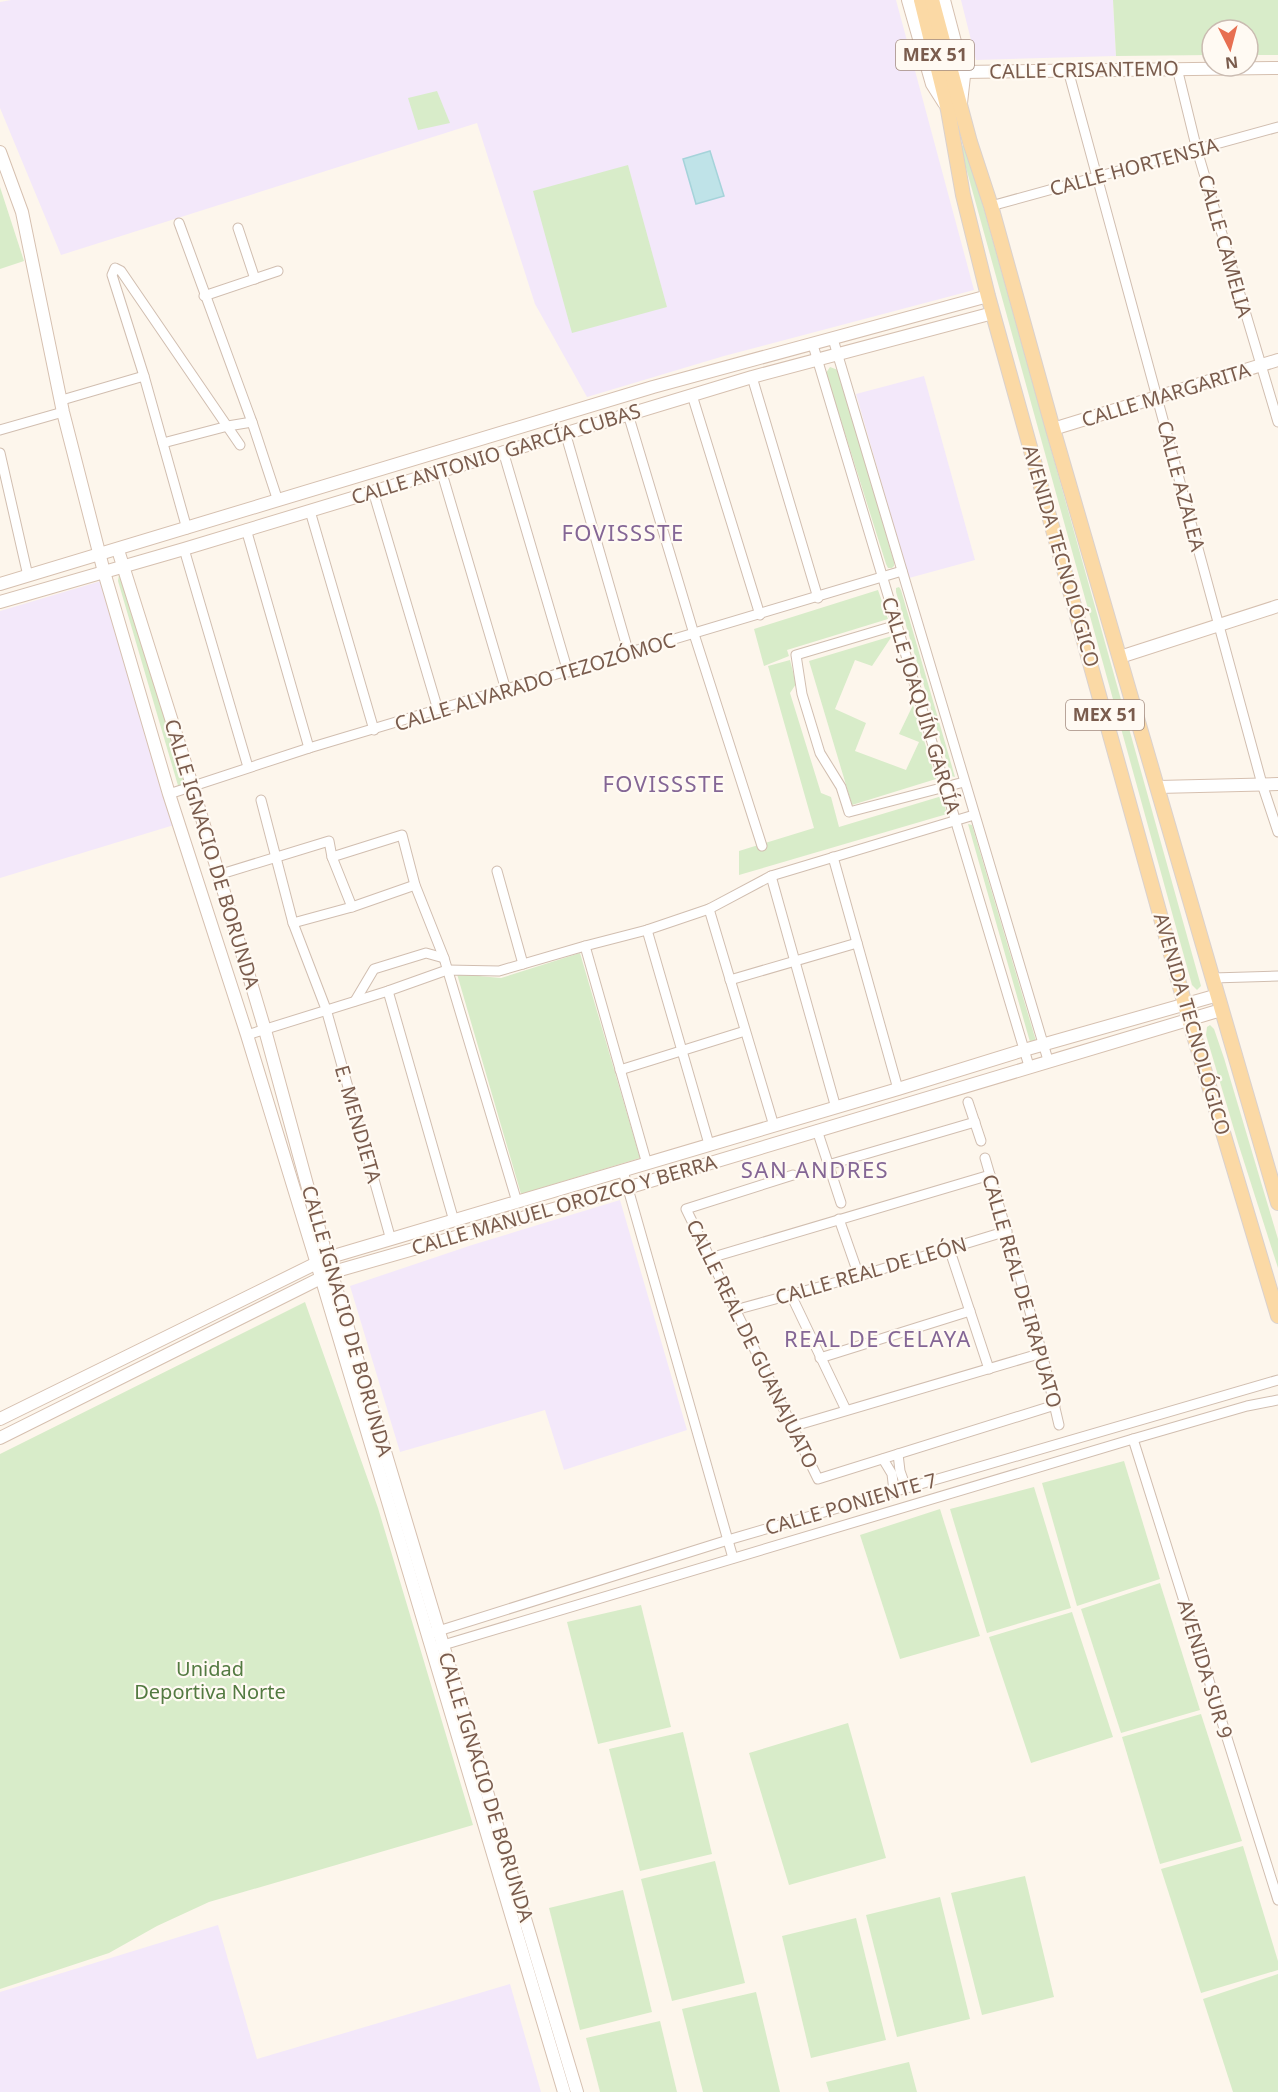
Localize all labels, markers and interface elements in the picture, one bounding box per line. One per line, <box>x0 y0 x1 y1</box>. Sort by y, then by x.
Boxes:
north arrow <box>1200 18 1260 78</box>
road number: MEX 51 <box>896 40 974 70</box>
text: N <box>1224 51 1239 75</box>
street label: CALLE CRISANTEMO <box>989 54 1179 85</box>
street label: CALLE HORTENSIA <box>1047 131 1221 202</box>
street label: CALLE CAMELIA <box>1192 171 1259 321</box>
street label: CALLE MARGARITA <box>1078 356 1254 433</box>
street label: CALLE ANTONIO GARCÍA CUBAS <box>348 397 644 510</box>
street label: CALLE AZALEA <box>1151 418 1212 554</box>
street label: AVENIDA TECNOLÓGICO <box>1017 442 1106 670</box>
district label: FOVISSSTE <box>561 517 685 547</box>
street label: CALLE JOAQUÍN GARCÍA <box>876 593 967 817</box>
street label: CALLE ALVARADO TEZOZÓMOC <box>391 626 679 737</box>
road number: MEX 51 <box>1066 700 1144 730</box>
street label: CALLE IGNACIO DE BORUNDA <box>159 716 266 992</box>
district label: FOVISSSTE <box>602 768 726 798</box>
street label: AVENIDA TECNOLÓGICO <box>1148 910 1237 1138</box>
street label: E. MENDIETA <box>329 1062 388 1186</box>
street label: CALLE MANUEL OROZCO Y BERRA <box>408 1148 720 1261</box>
district label: SAN ANDRES <box>741 1154 889 1184</box>
street label: CALLE REAL DE IRAPUATO <box>976 1171 1069 1411</box>
street label: CALLE IGNACIO DE BORUNDA <box>296 1182 399 1460</box>
street label: CALLE REAL DE GUANAJUATO <box>680 1215 825 1473</box>
street label: CALLE REAL DE LEÓN <box>772 1230 970 1311</box>
district label: REAL DE CELAYA <box>784 1323 972 1353</box>
street label: CALLE PONIENTE 7 <box>762 1466 940 1541</box>
street label: AVENIDA SUR 9 <box>1172 1596 1239 1742</box>
street label: CALLE IGNACIO DE BORUNDA <box>433 1649 540 1925</box>
park label: Unidad Deportiva Norte <box>134 1655 286 1705</box>

